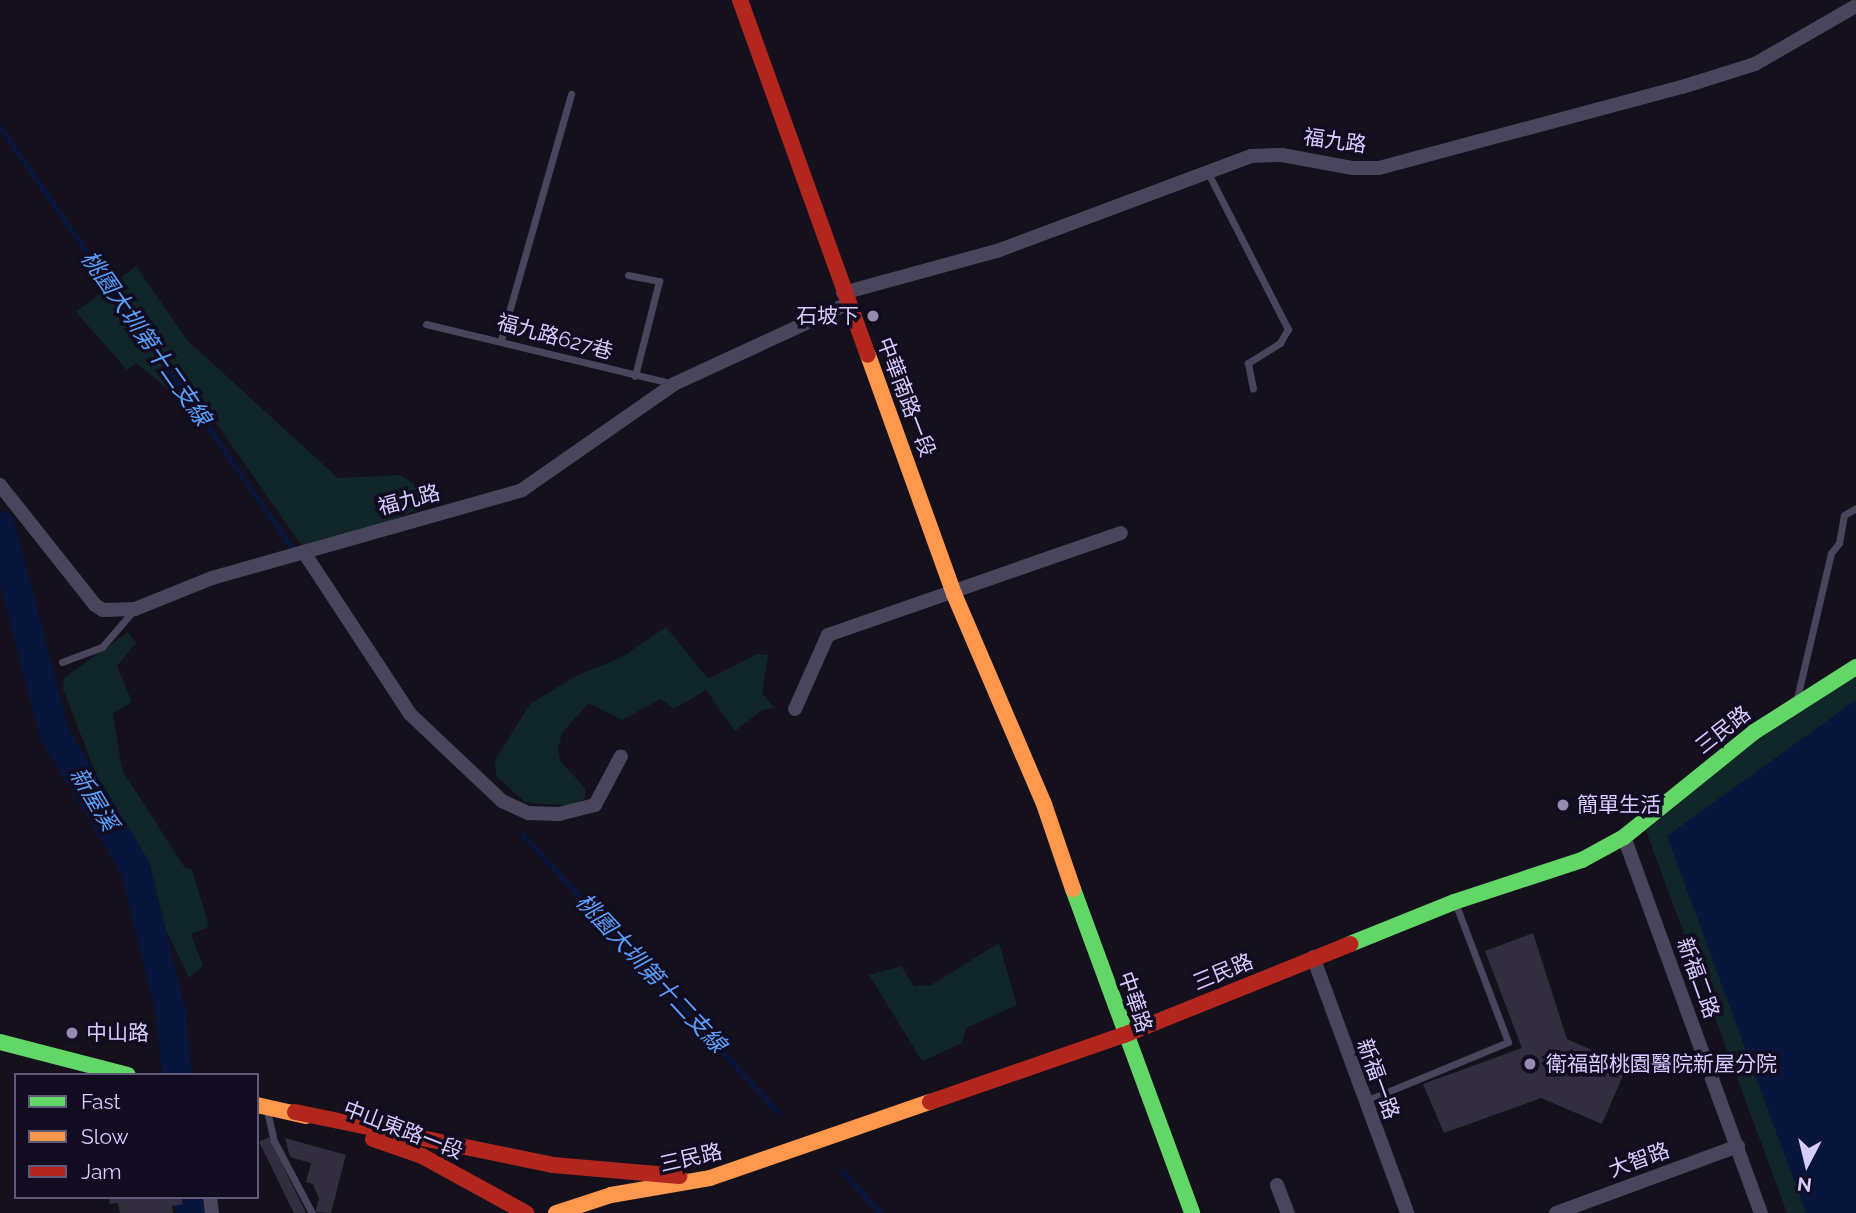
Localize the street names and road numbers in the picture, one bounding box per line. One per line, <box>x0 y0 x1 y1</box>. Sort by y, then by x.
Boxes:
street label: 福九路 <box>1302 124 1368 158</box>
street label: 福九路627巷 <box>494 309 616 365</box>
street label: 中華南路一段 <box>872 334 940 460</box>
street label: 福九路 <box>375 480 443 520</box>
street label: 三民路 <box>1690 701 1756 759</box>
street label: 新福二路 <box>1672 934 1724 1022</box>
street label: 三民路 <box>1189 949 1257 995</box>
street label: 中華路 <box>1113 968 1157 1036</box>
street label: 新福一路 <box>1352 1035 1404 1123</box>
street label: 中山東路一段 <box>340 1096 466 1164</box>
street label: 大智路 <box>1605 1137 1673 1183</box>
street label: 三民路 <box>657 1139 725 1177</box>

